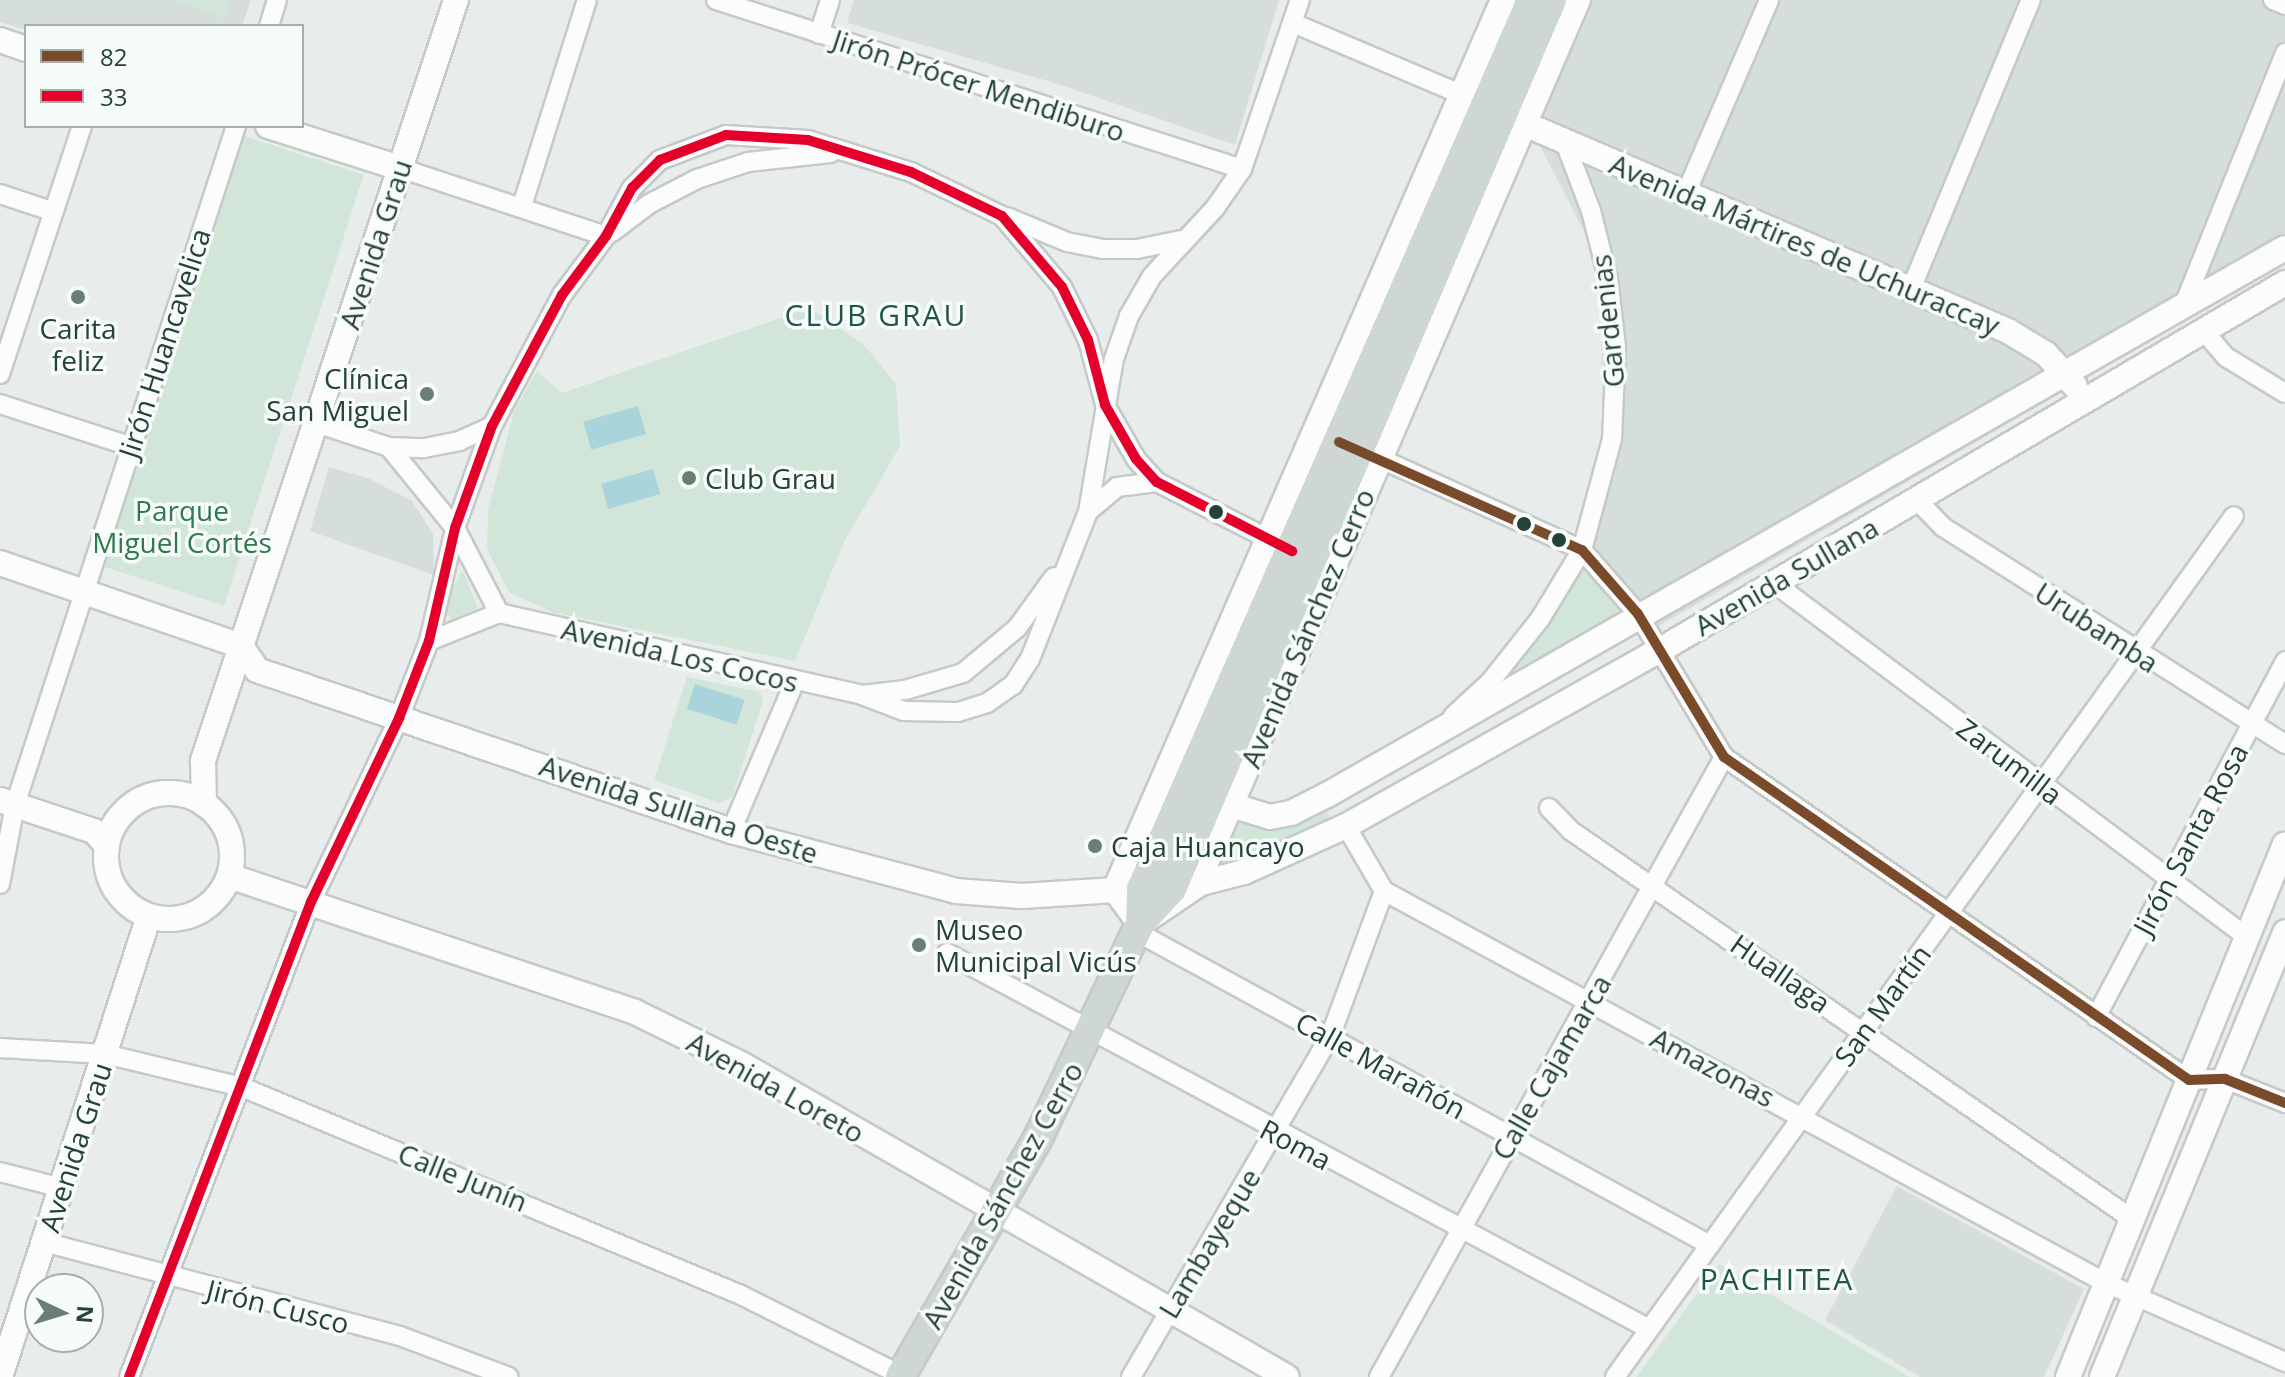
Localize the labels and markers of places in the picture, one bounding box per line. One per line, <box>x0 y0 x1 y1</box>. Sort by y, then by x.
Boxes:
marker: Carita feliz <box>67 286 89 308</box>
place label: Carita feliz <box>39 311 117 377</box>
place label: Clínica San Miguel <box>266 361 409 427</box>
marker: Clínica San Miguel <box>416 383 438 405</box>
place label: Club Grau <box>705 461 836 495</box>
marker: Club Grau <box>680 469 698 487</box>
unlabelled marker <box>1208 504 1224 520</box>
unlabelled marker <box>1516 516 1532 532</box>
unlabelled marker <box>1551 532 1567 548</box>
place label: Caja Huancayo <box>1111 829 1304 863</box>
marker: Caja Huancayo <box>1086 837 1104 855</box>
place label: Museo Municipal Vicús <box>935 912 1137 978</box>
marker: Museo Municipal Vicús <box>910 936 928 954</box>

